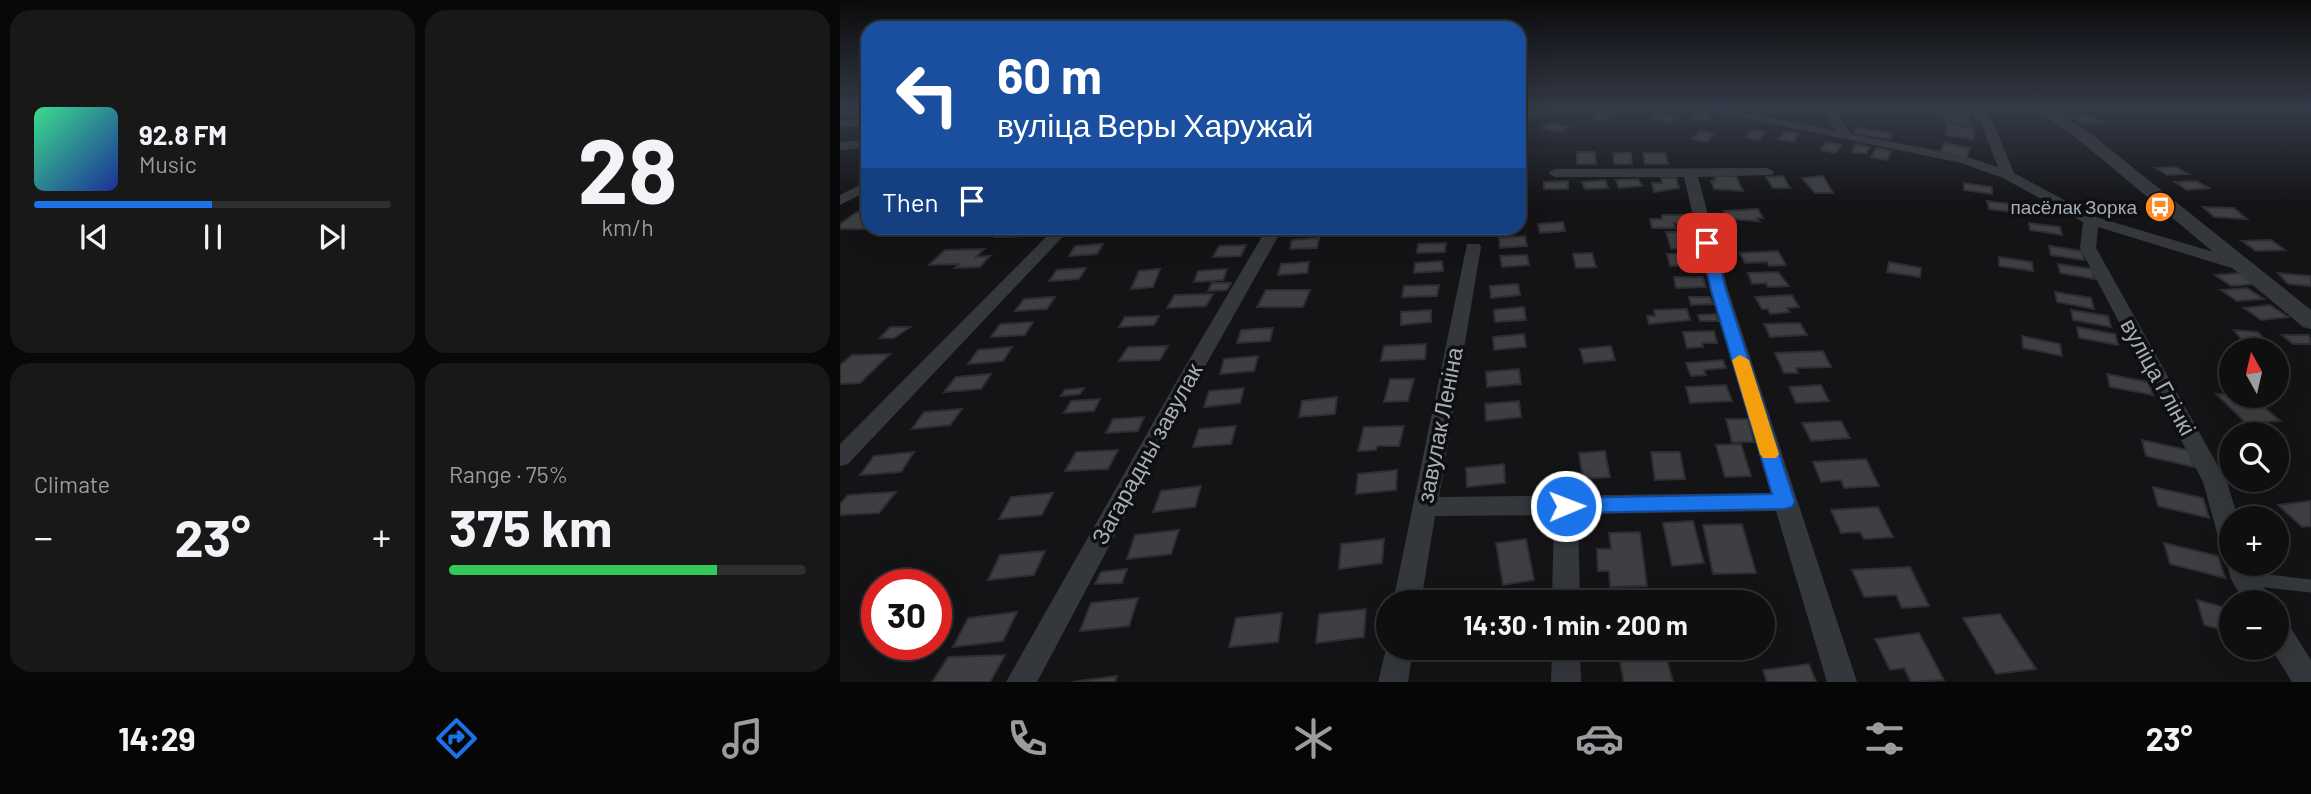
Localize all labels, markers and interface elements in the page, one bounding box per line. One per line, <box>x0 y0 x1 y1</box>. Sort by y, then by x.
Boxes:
text: 60 m <box>997 45 1102 104</box>
icon: left <box>882 49 973 140</box>
text: вуліца Веры Харужай <box>997 105 1313 143</box>
text: 28 <box>577 113 678 222</box>
text: 92.8 FM <box>139 119 227 150</box>
text: Music <box>139 150 197 178</box>
icon: arrive <box>953 182 991 220</box>
text: Then <box>882 186 939 217</box>
bus stop icon: пасёлак Зорка <box>2143 190 2177 224</box>
place label: пасёлак Зорка <box>2010 195 2137 218</box>
text: km/h <box>601 213 654 241</box>
pin <box>1677 213 1737 273</box>
icon: previous <box>75 218 113 256</box>
icon: pause <box>194 218 232 256</box>
icon: next <box>313 218 351 256</box>
icon: arrive <box>1688 224 1726 262</box>
street label: вуліца Глінкі <box>2115 313 2202 440</box>
north arrow <box>2219 338 2289 408</box>
map controls <box>2219 338 2289 660</box>
street label: завулак Леніна <box>1410 344 1468 505</box>
street label: Загарадны завулак <box>1085 357 1208 549</box>
button: search <box>2219 422 2289 492</box>
text: Range · 75% <box>449 460 568 488</box>
position arrow <box>1529 469 1603 543</box>
text: Climate <box>34 470 110 498</box>
text: 375 km <box>449 495 612 557</box>
text: 23° <box>174 505 251 567</box>
button: + <box>2219 506 2289 576</box>
text: − <box>34 513 53 559</box>
text: + <box>372 513 391 559</box>
speed limit sign: 30 <box>861 569 952 660</box>
button: − <box>2219 590 2289 660</box>
text: 14:30 · 1 min · 200 m <box>1463 609 1688 640</box>
icon: directions <box>432 714 481 763</box>
icon: music <box>718 714 767 763</box>
icon: phone <box>1003 714 1052 763</box>
icon: climate <box>1289 714 1338 763</box>
icon: car <box>1575 714 1624 763</box>
icon: filters <box>1860 714 1909 763</box>
text: 14:29 <box>118 719 196 757</box>
text: 23° <box>2146 719 2193 757</box>

